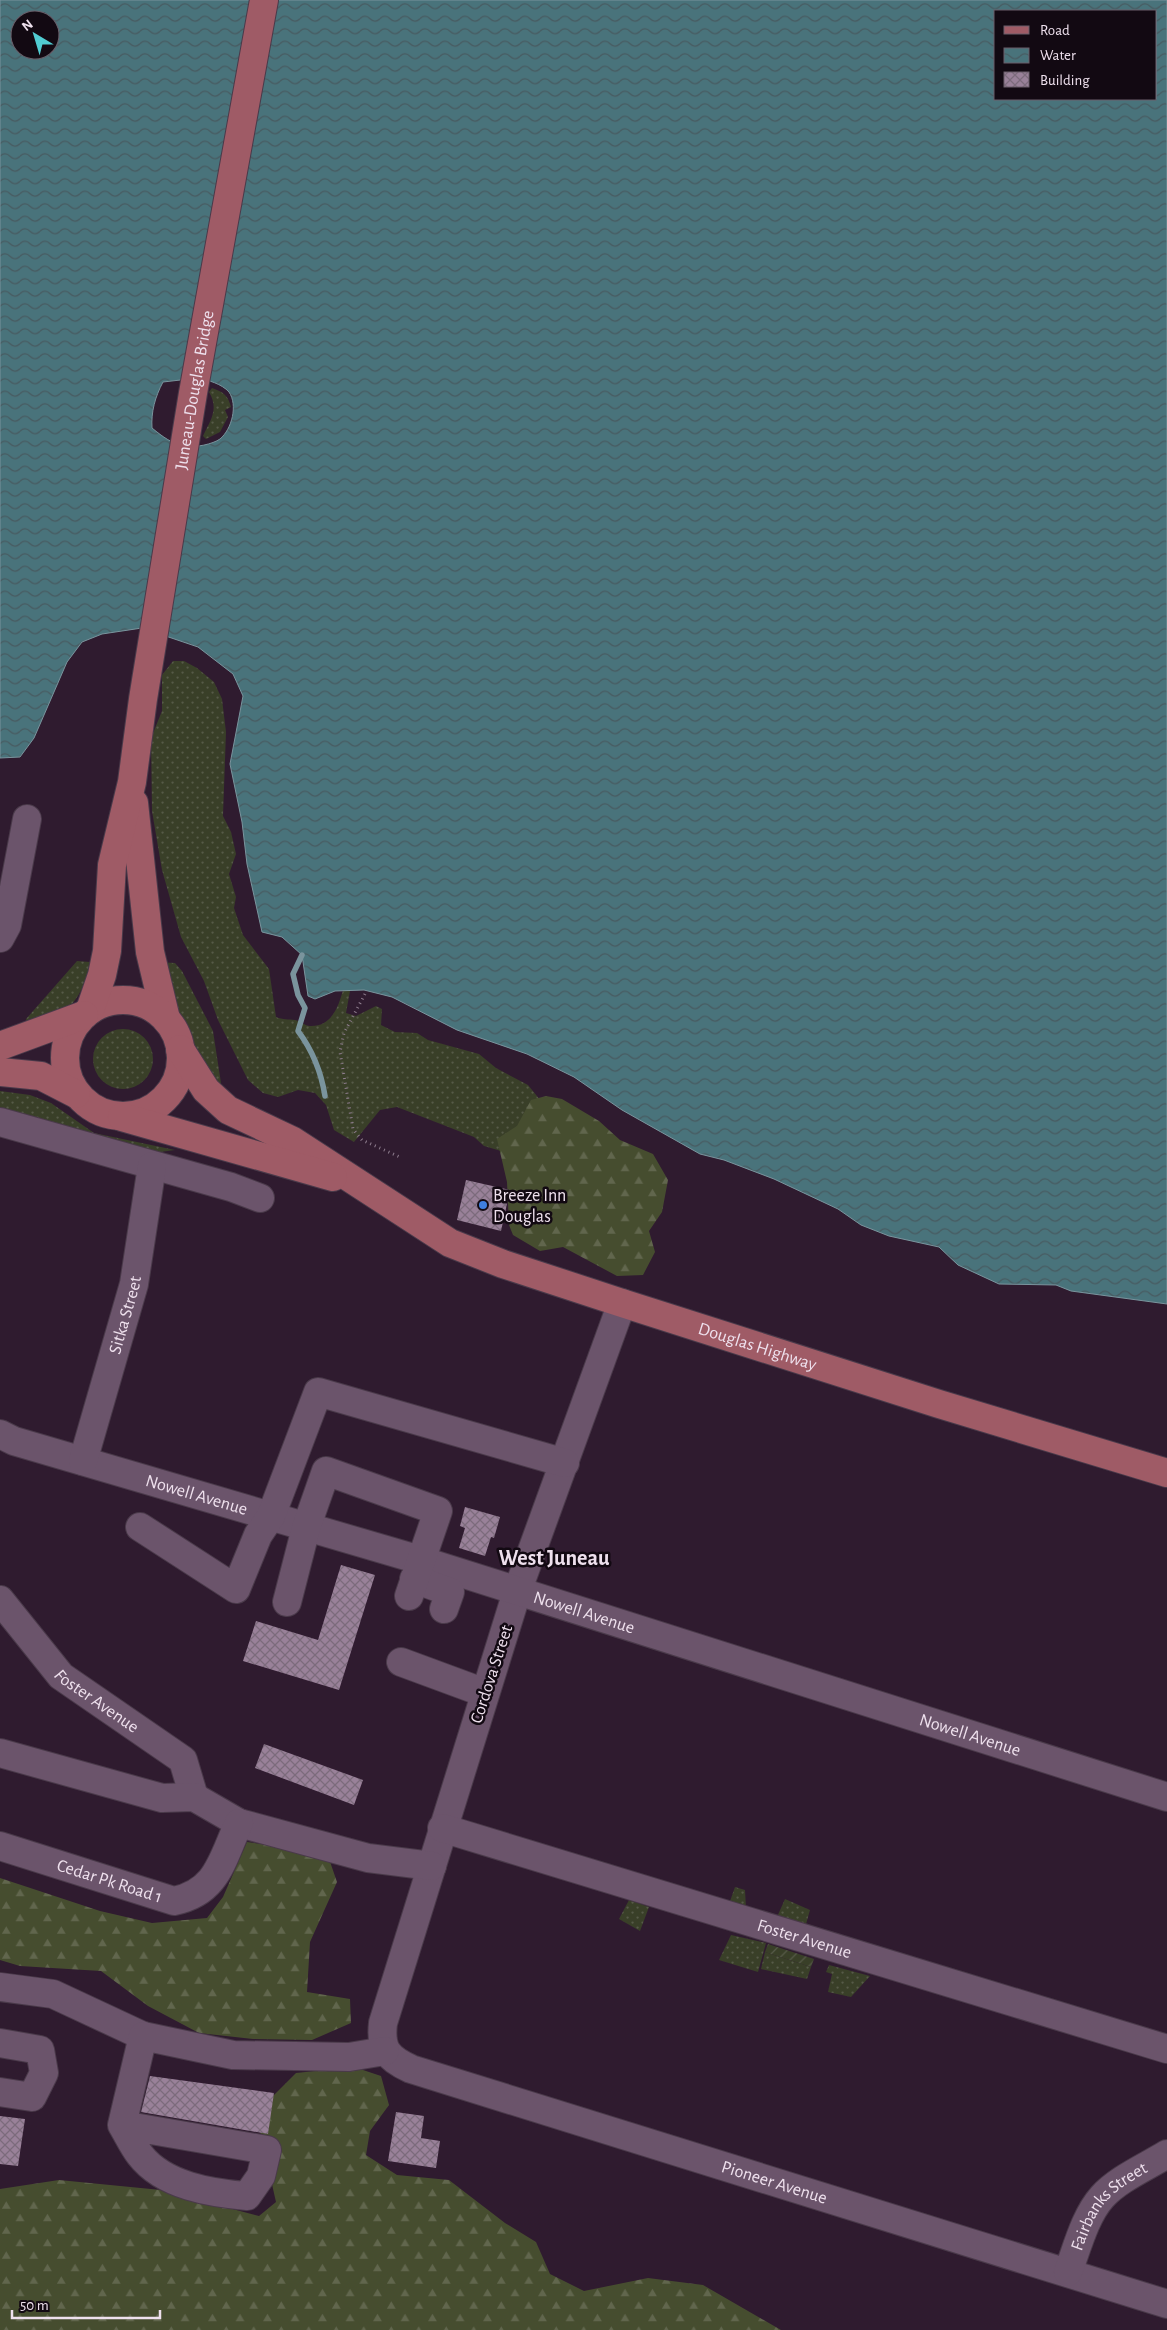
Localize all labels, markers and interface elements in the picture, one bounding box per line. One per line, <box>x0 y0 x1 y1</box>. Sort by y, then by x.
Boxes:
north arrow <box>10 10 60 60</box>
legend <box>994 10 1157 100</box>
text: N <box>19 17 36 34</box>
text: Road <box>1040 23 1070 38</box>
text: Water <box>1040 48 1076 63</box>
text: Building <box>1040 73 1090 88</box>
street label: Juneau-Douglas Bridge <box>173 309 218 471</box>
place label: Breeze Inn Douglas <box>493 1187 566 1226</box>
marker: Breeze Inn Douglas <box>477 1199 489 1211</box>
street label: Sitka Street <box>106 1275 145 1356</box>
street label: Douglas Highway <box>696 1320 819 1374</box>
street label: Nowell Avenue <box>143 1472 249 1519</box>
district label: West Juneau <box>498 1547 610 1569</box>
street label: Nowell Avenue <box>531 1589 637 1638</box>
street label: Cordova Street <box>468 1623 516 1726</box>
street label: Foster Avenue <box>50 1667 142 1737</box>
street label: Nowell Avenue <box>917 1711 1023 1760</box>
street label: Cedar Pk Road 1 <box>55 1857 164 1907</box>
street label: Foster Avenue <box>755 1917 854 1962</box>
street label: Pioneer Avenue <box>719 2158 829 2208</box>
street label: Fairbanks Street <box>1068 2159 1151 2253</box>
scale bar <box>12 2288 160 2320</box>
text: 50 m <box>20 2298 49 2313</box>

